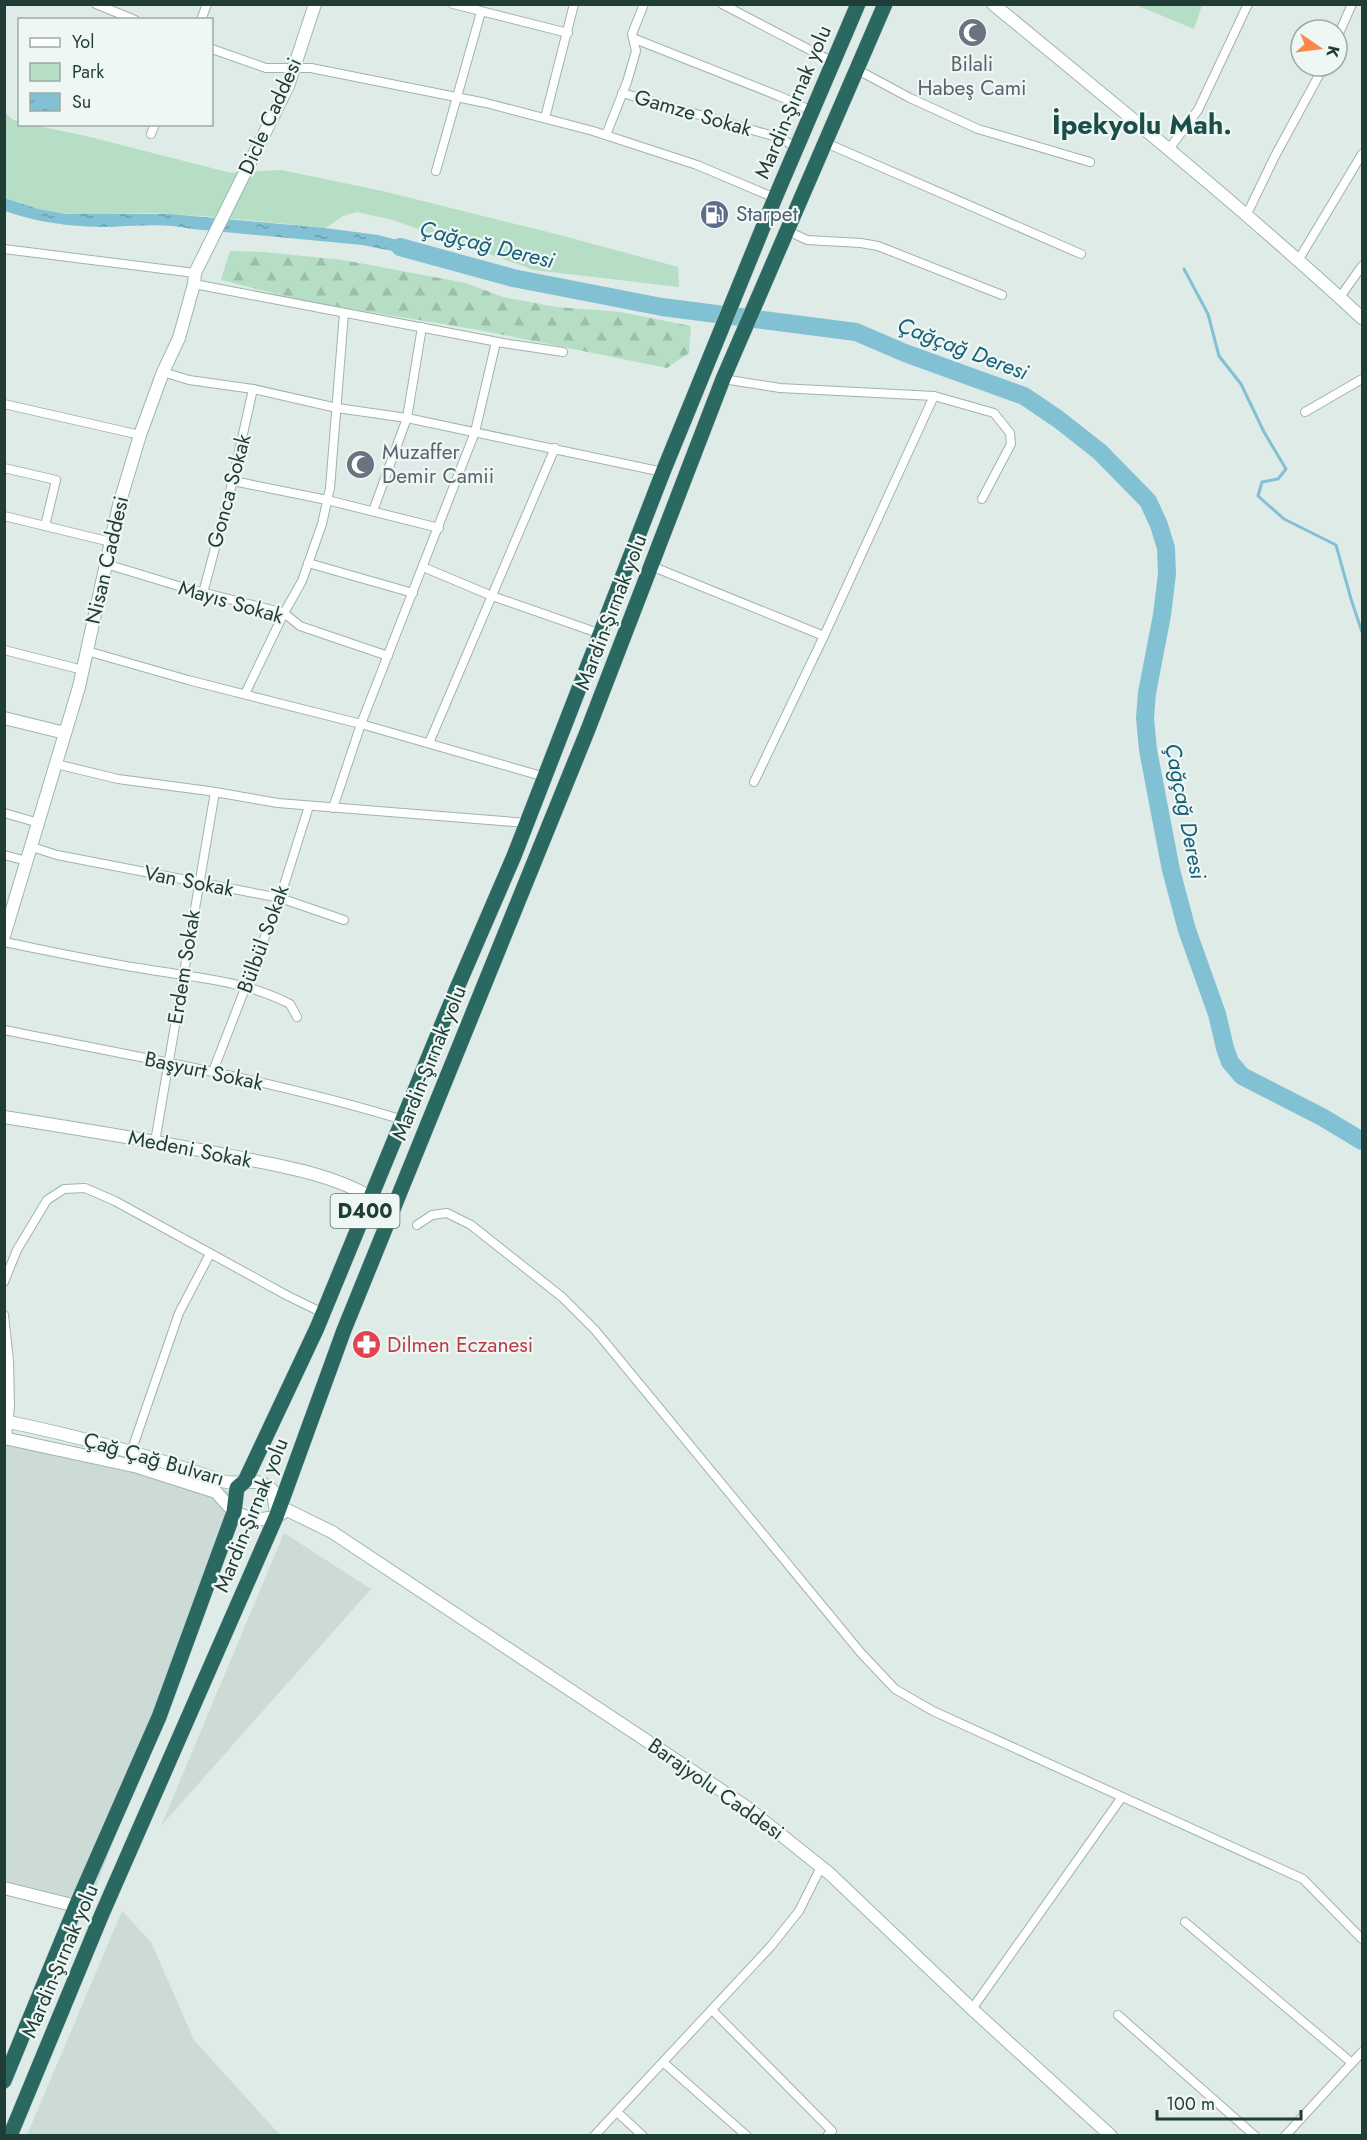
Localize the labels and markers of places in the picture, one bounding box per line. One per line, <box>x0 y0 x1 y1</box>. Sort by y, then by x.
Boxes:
mosque icon: Bilali Habeş Cami <box>956 17 988 49</box>
place label: Bilali Habeş Cami <box>918 49 1027 103</box>
fuel station icon: Starpet <box>699 198 731 230</box>
place label: Starpet <box>736 199 798 229</box>
place label: Muzaffer Demir Camii <box>382 437 494 491</box>
mosque icon: Muzaffer Demir Camii <box>345 448 377 480</box>
pharmacy icon: Dilmen Eczanesi <box>350 1329 382 1361</box>
place label: Dilmen Eczanesi <box>387 1330 533 1360</box>

